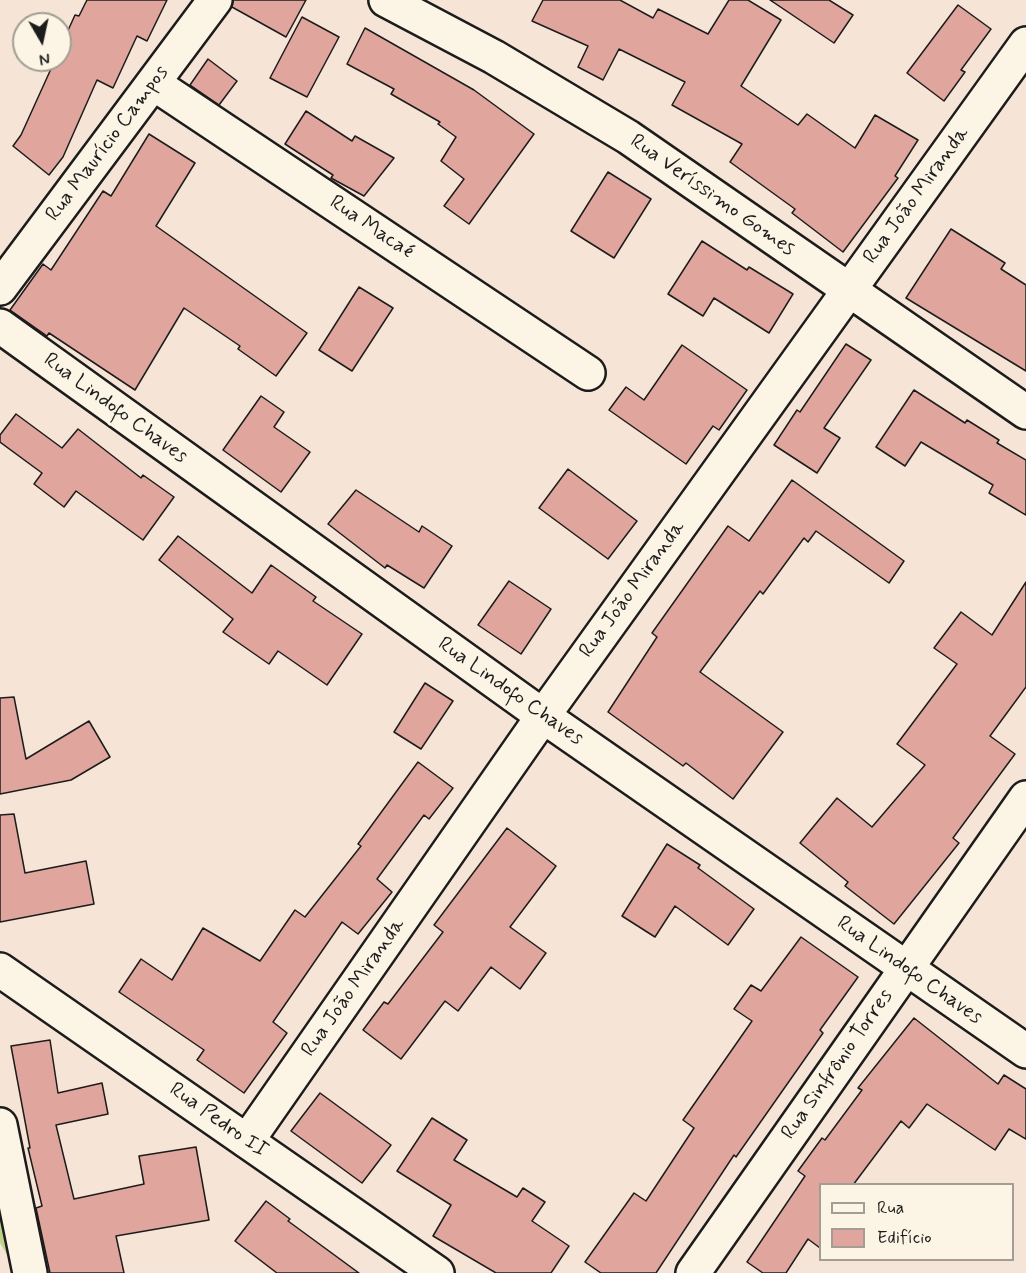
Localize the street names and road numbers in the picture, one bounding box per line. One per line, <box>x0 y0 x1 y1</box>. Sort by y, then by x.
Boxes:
street label: Rua Maurício Campos <box>41 61 175 227</box>
street label: Rua João Miranda <box>859 123 975 269</box>
street label: Rua Veríssimo Gomes <box>625 130 799 262</box>
street label: Rua Macaé <box>324 191 418 265</box>
street label: Rua Lindofo Chaves <box>38 348 192 470</box>
street label: Rua João Miranda <box>575 517 691 663</box>
street label: Rua Lindofo Chaves <box>432 632 588 752</box>
street label: Rua Lindofo Chaves <box>831 911 987 1031</box>
street label: Rua João Miranda <box>297 914 411 1062</box>
street label: Rua Sinfrônio Torres <box>777 985 899 1145</box>
street label: Rua Pedro II <box>164 1078 272 1164</box>

